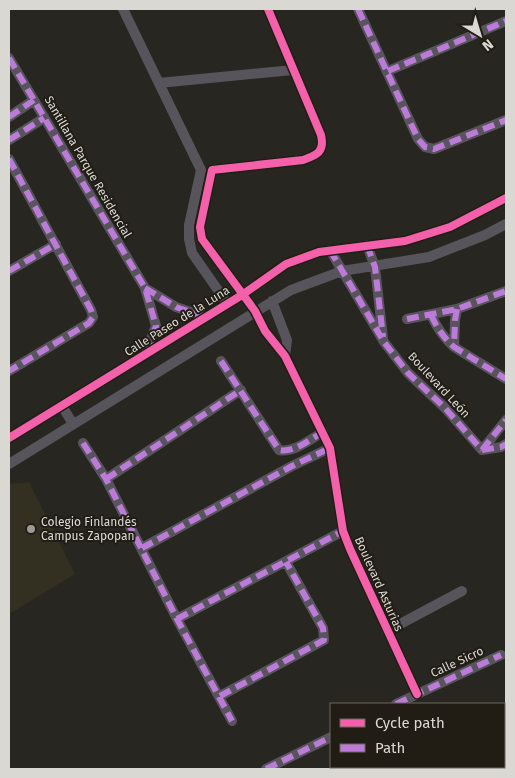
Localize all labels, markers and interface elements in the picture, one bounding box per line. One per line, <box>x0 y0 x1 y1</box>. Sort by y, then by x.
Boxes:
north arrow <box>455 10 505 60</box>
text: N <box>479 35 497 54</box>
street label: Santillana Parque Residencial <box>42 94 135 241</box>
street label: Calle Paseo de la Luna <box>122 283 232 359</box>
street label: Boulevard León <box>405 349 473 421</box>
place label: Colegio Finlandés Campus Zapopan <box>41 515 137 543</box>
marker: Colegio Finlandés Campus Zapopan <box>25 523 37 535</box>
street label: Boulevard Asturias <box>352 535 406 634</box>
street label: Calle Sicro <box>428 644 486 680</box>
legend <box>330 703 505 768</box>
text: Cycle path <box>375 714 445 732</box>
text: Path <box>375 739 405 757</box>

